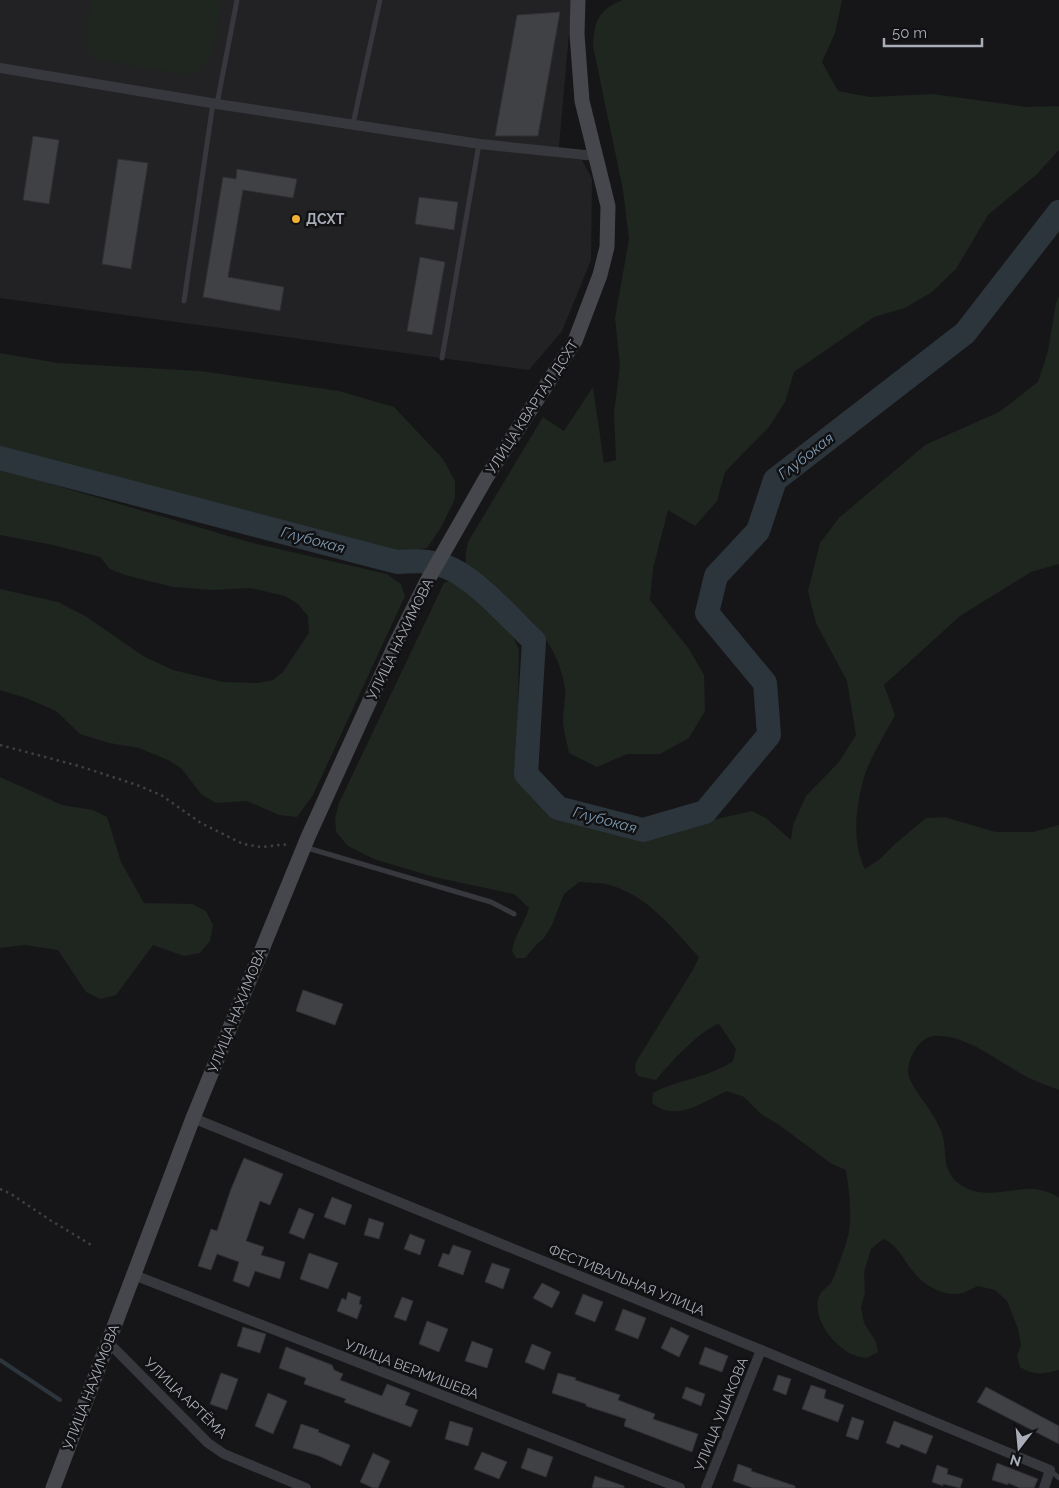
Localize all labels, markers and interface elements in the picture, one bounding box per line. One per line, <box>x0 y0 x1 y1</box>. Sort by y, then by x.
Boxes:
scale bar <box>884 15 982 47</box>
text: 50 m <box>892 24 927 42</box>
place label: ДСХТ <box>306 211 345 227</box>
marker: ДСХТ <box>290 213 302 225</box>
street label: УЛИЦА КВАРТАЛ ДСХТ <box>483 337 582 477</box>
water label: Глубокая <box>775 429 837 483</box>
water label: Глубокая <box>279 523 347 557</box>
street label: УЛИЦА НАХИМОВА <box>364 575 437 702</box>
water label: Глубокая <box>571 803 639 837</box>
street label: УЛИЦА НАХИМОВА <box>205 945 270 1075</box>
street label: ФЕСТИВАЛЬНАЯ УЛИЦА <box>546 1241 708 1319</box>
street label: УЛИЦА НАХИМОВА <box>60 1322 122 1452</box>
street label: УЛИЦА ВЕРМИШЕВА <box>343 1336 482 1402</box>
street label: УЛИЦА АРТЁМА <box>141 1353 232 1442</box>
street label: УЛИЦА УШАКОВА <box>691 1354 751 1473</box>
north arrow <box>994 1423 1044 1473</box>
text: N <box>1008 1451 1023 1470</box>

